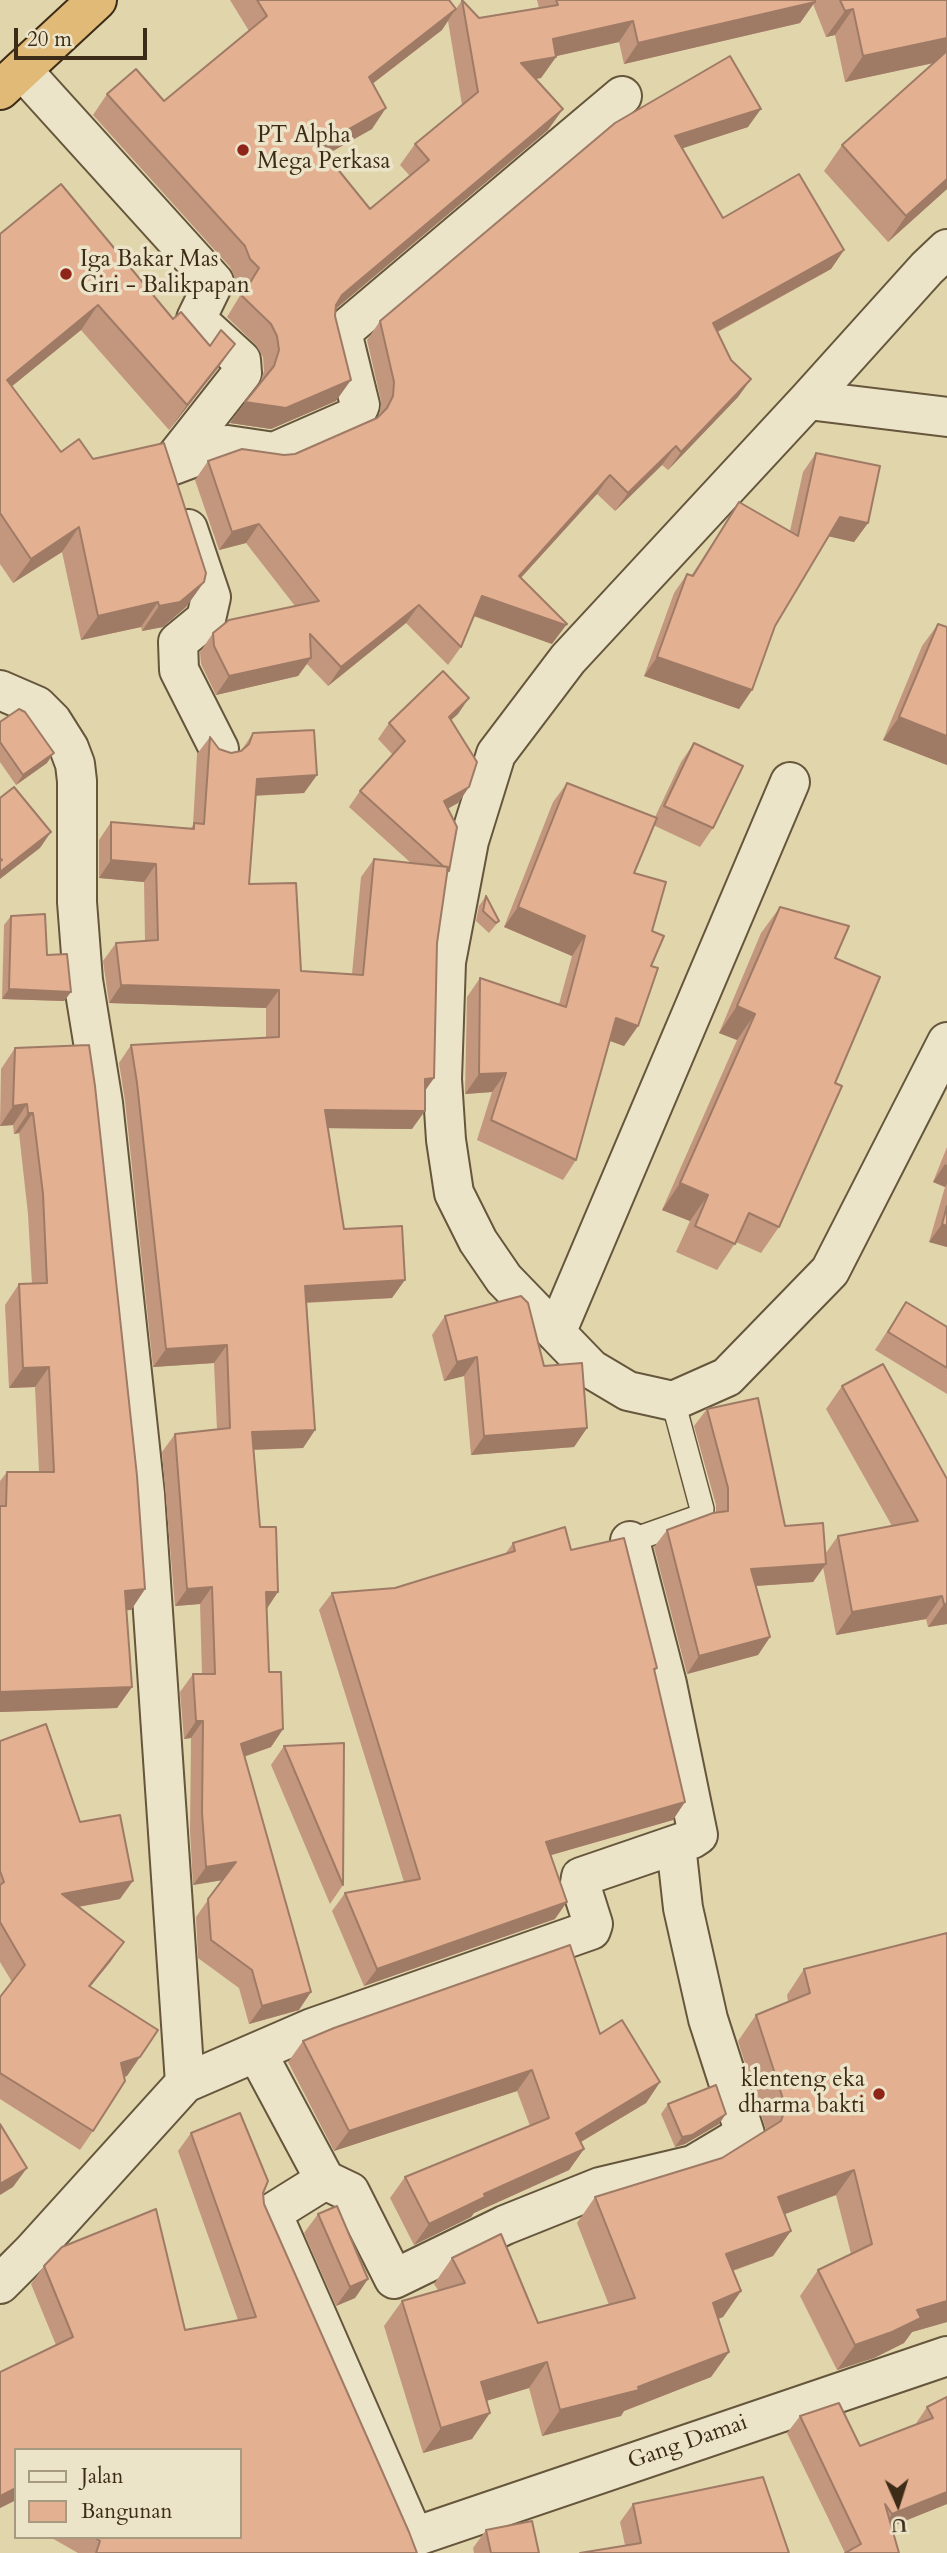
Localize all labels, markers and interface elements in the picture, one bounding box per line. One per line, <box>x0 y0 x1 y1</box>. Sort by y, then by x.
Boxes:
scale bar <box>18 14 150 58</box>
text: 20 m <box>27 25 72 54</box>
place label: PT Alpha Mega Perkasa <box>257 123 390 177</box>
marker: PT Alpha Mega Perkasa <box>235 142 251 158</box>
place label: Iga Bakar Mas Giri - Balikpapan <box>80 247 250 301</box>
marker: Iga Bakar Mas Giri - Balikpapan <box>58 266 74 282</box>
place label: klenteng eka dharma bakti <box>738 2067 865 2121</box>
marker: klenteng eka dharma bakti <box>871 2086 887 2102</box>
street label: Gang Damai <box>625 2410 751 2476</box>
legend <box>14 2448 242 2539</box>
text: Jalan <box>81 2462 124 2491</box>
north arrow <box>863 2469 933 2539</box>
text: Bangunan <box>81 2497 173 2526</box>
text: U <box>891 2512 908 2538</box>

